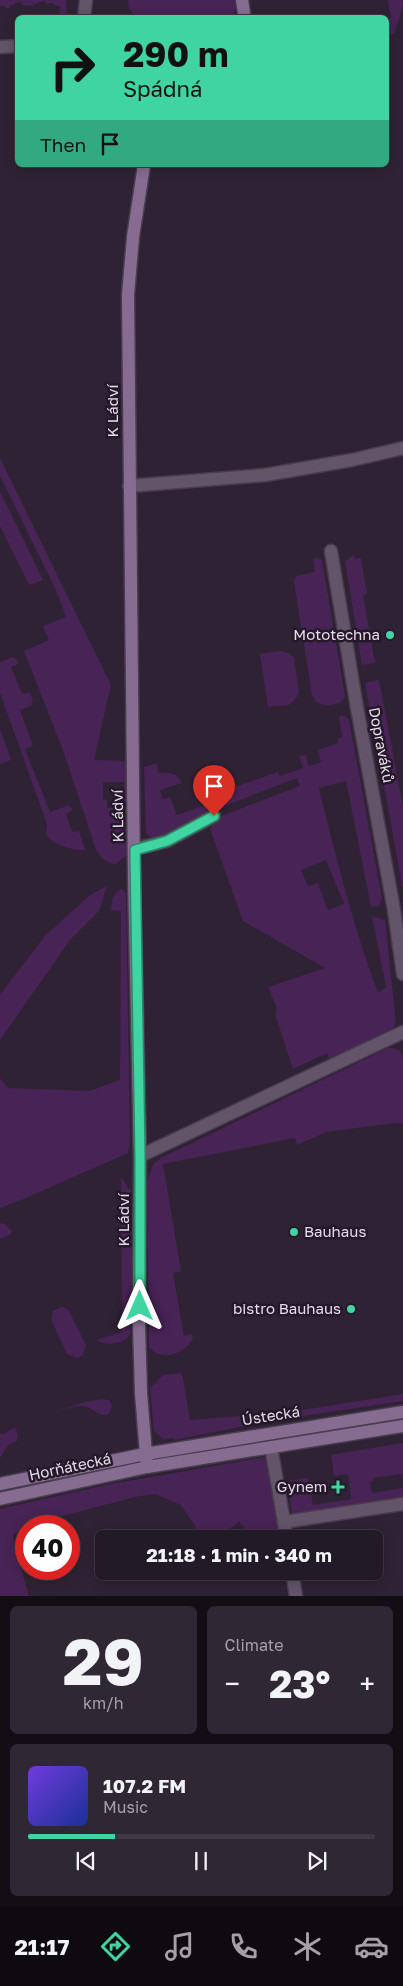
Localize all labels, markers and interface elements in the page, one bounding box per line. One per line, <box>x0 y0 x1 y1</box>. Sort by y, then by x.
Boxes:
text: 290 m <box>123 33 229 75</box>
icon: right <box>40 35 105 100</box>
text: Spádná <box>123 75 203 102</box>
icon: arrive <box>96 130 124 158</box>
text: Then <box>40 133 86 156</box>
street label: K Ládví <box>103 384 121 437</box>
place label: Mototechna <box>293 625 380 643</box>
marker: Mototechna <box>384 629 396 641</box>
street label: Dopraváků <box>366 706 398 784</box>
pin <box>193 765 235 816</box>
icon: arrive <box>200 772 228 800</box>
street label: K Ládví <box>108 788 126 843</box>
street label: K Ládví <box>114 1193 132 1246</box>
place label: Bauhaus <box>304 1222 366 1240</box>
marker: Bauhaus <box>288 1226 300 1238</box>
position arrow <box>113 1279 165 1331</box>
place label: bistro Bauhaus <box>233 1299 341 1317</box>
marker: bistro Bauhaus <box>345 1303 357 1315</box>
street label: Ústecká <box>241 1402 301 1428</box>
street label: Horňátecká <box>27 1449 112 1484</box>
place label: Gynem <box>277 1477 327 1495</box>
marker: Gynem <box>331 1480 345 1494</box>
speed limit sign: 40 <box>15 1515 80 1580</box>
text: 21:18 · 1 min · 340 m <box>146 1543 332 1566</box>
text: 29 <box>63 1621 144 1699</box>
text: Climate <box>225 1635 284 1655</box>
text: 23° <box>269 1661 330 1706</box>
text: − <box>225 1667 240 1700</box>
text: + <box>360 1667 375 1700</box>
text: km/h <box>83 1693 124 1713</box>
text: 107.2 FM <box>103 1774 186 1797</box>
text: Music <box>103 1797 148 1817</box>
icon: previous <box>72 1847 100 1875</box>
icon: pause <box>187 1847 215 1875</box>
icon: next <box>303 1847 331 1875</box>
icon: directions <box>98 1929 133 1964</box>
icon: music <box>162 1929 197 1964</box>
icon: phone <box>226 1929 261 1964</box>
icon: climate <box>290 1929 325 1964</box>
icon: car <box>354 1929 389 1964</box>
text: 21:17 <box>14 1933 70 1960</box>

